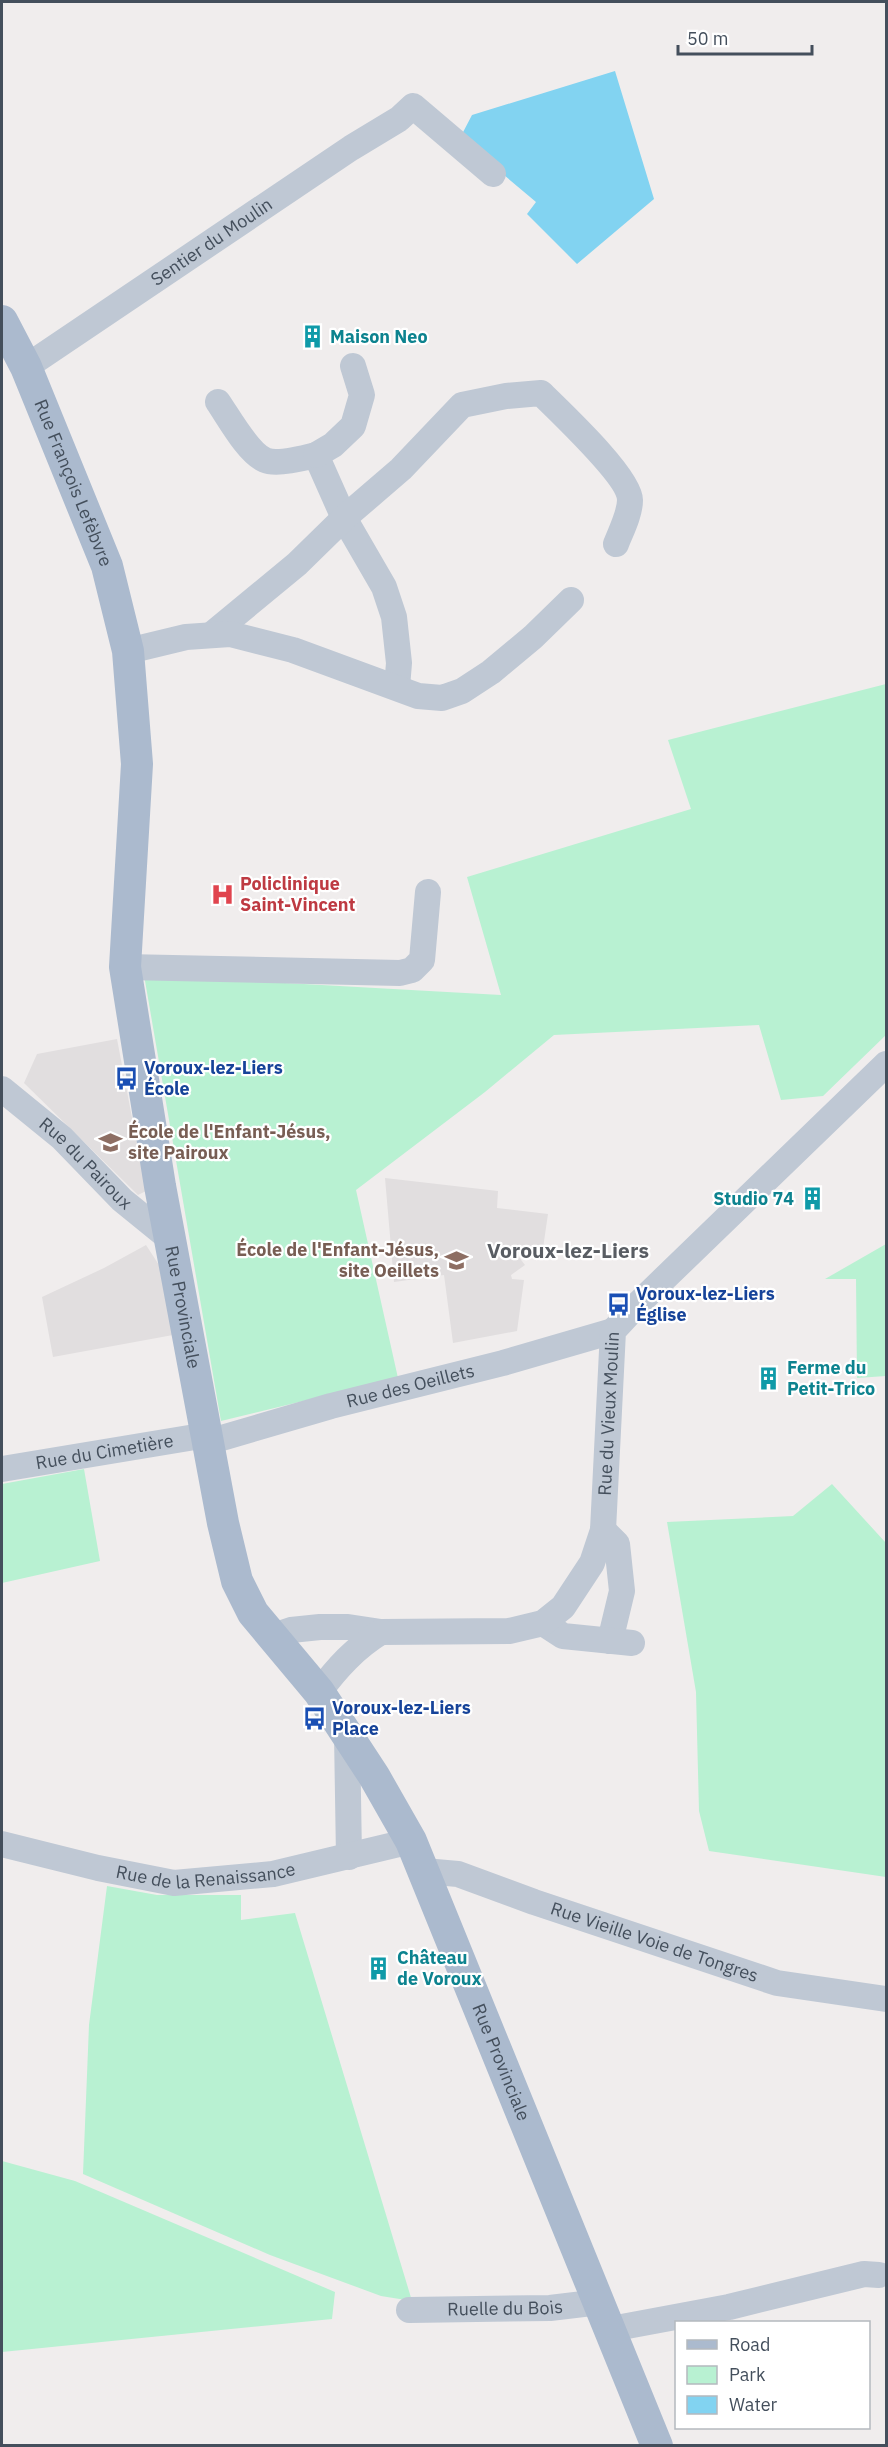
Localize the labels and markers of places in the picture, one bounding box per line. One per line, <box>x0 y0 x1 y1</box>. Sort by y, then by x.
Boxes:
building icon: Maison Neo <box>299 324 325 350</box>
place label: Maison Neo <box>330 325 428 348</box>
place label: Policlinique Saint-Vincent <box>240 872 356 916</box>
hospital icon: Policlinique Saint-Vincent <box>209 881 235 907</box>
place label: Voroux-lez-Liers École <box>144 1056 283 1100</box>
bus stop icon: Voroux-lez-Liers École <box>113 1065 139 1091</box>
place label: École de l'Enfant-Jésus, site Pairoux <box>128 1119 331 1164</box>
school or university icon: École de l'Enfant-Jésus, site Pairoux <box>97 1129 123 1155</box>
building icon: Studio 74 <box>799 1186 825 1212</box>
place label: Studio 74 <box>713 1187 794 1210</box>
place label: École de l'Enfant-Jésus, site Oeillets <box>236 1237 439 1282</box>
school or university icon: École de l'Enfant-Jésus, site Oeillets <box>444 1247 470 1273</box>
place label: Voroux-lez-Liers Église <box>636 1282 775 1326</box>
bus stop icon: Voroux-lez-Liers Église <box>605 1291 631 1317</box>
place label: Ferme du Petit-Trico <box>787 1356 875 1400</box>
building icon: Ferme du Petit-Trico <box>756 1365 782 1391</box>
place label: Voroux-lez-Liers Place <box>332 1696 471 1740</box>
bus stop icon: Voroux-lez-Liers Place <box>301 1705 327 1731</box>
place label: Château de Voroux <box>397 1946 482 1990</box>
building icon: Château de Voroux <box>366 1955 392 1981</box>

